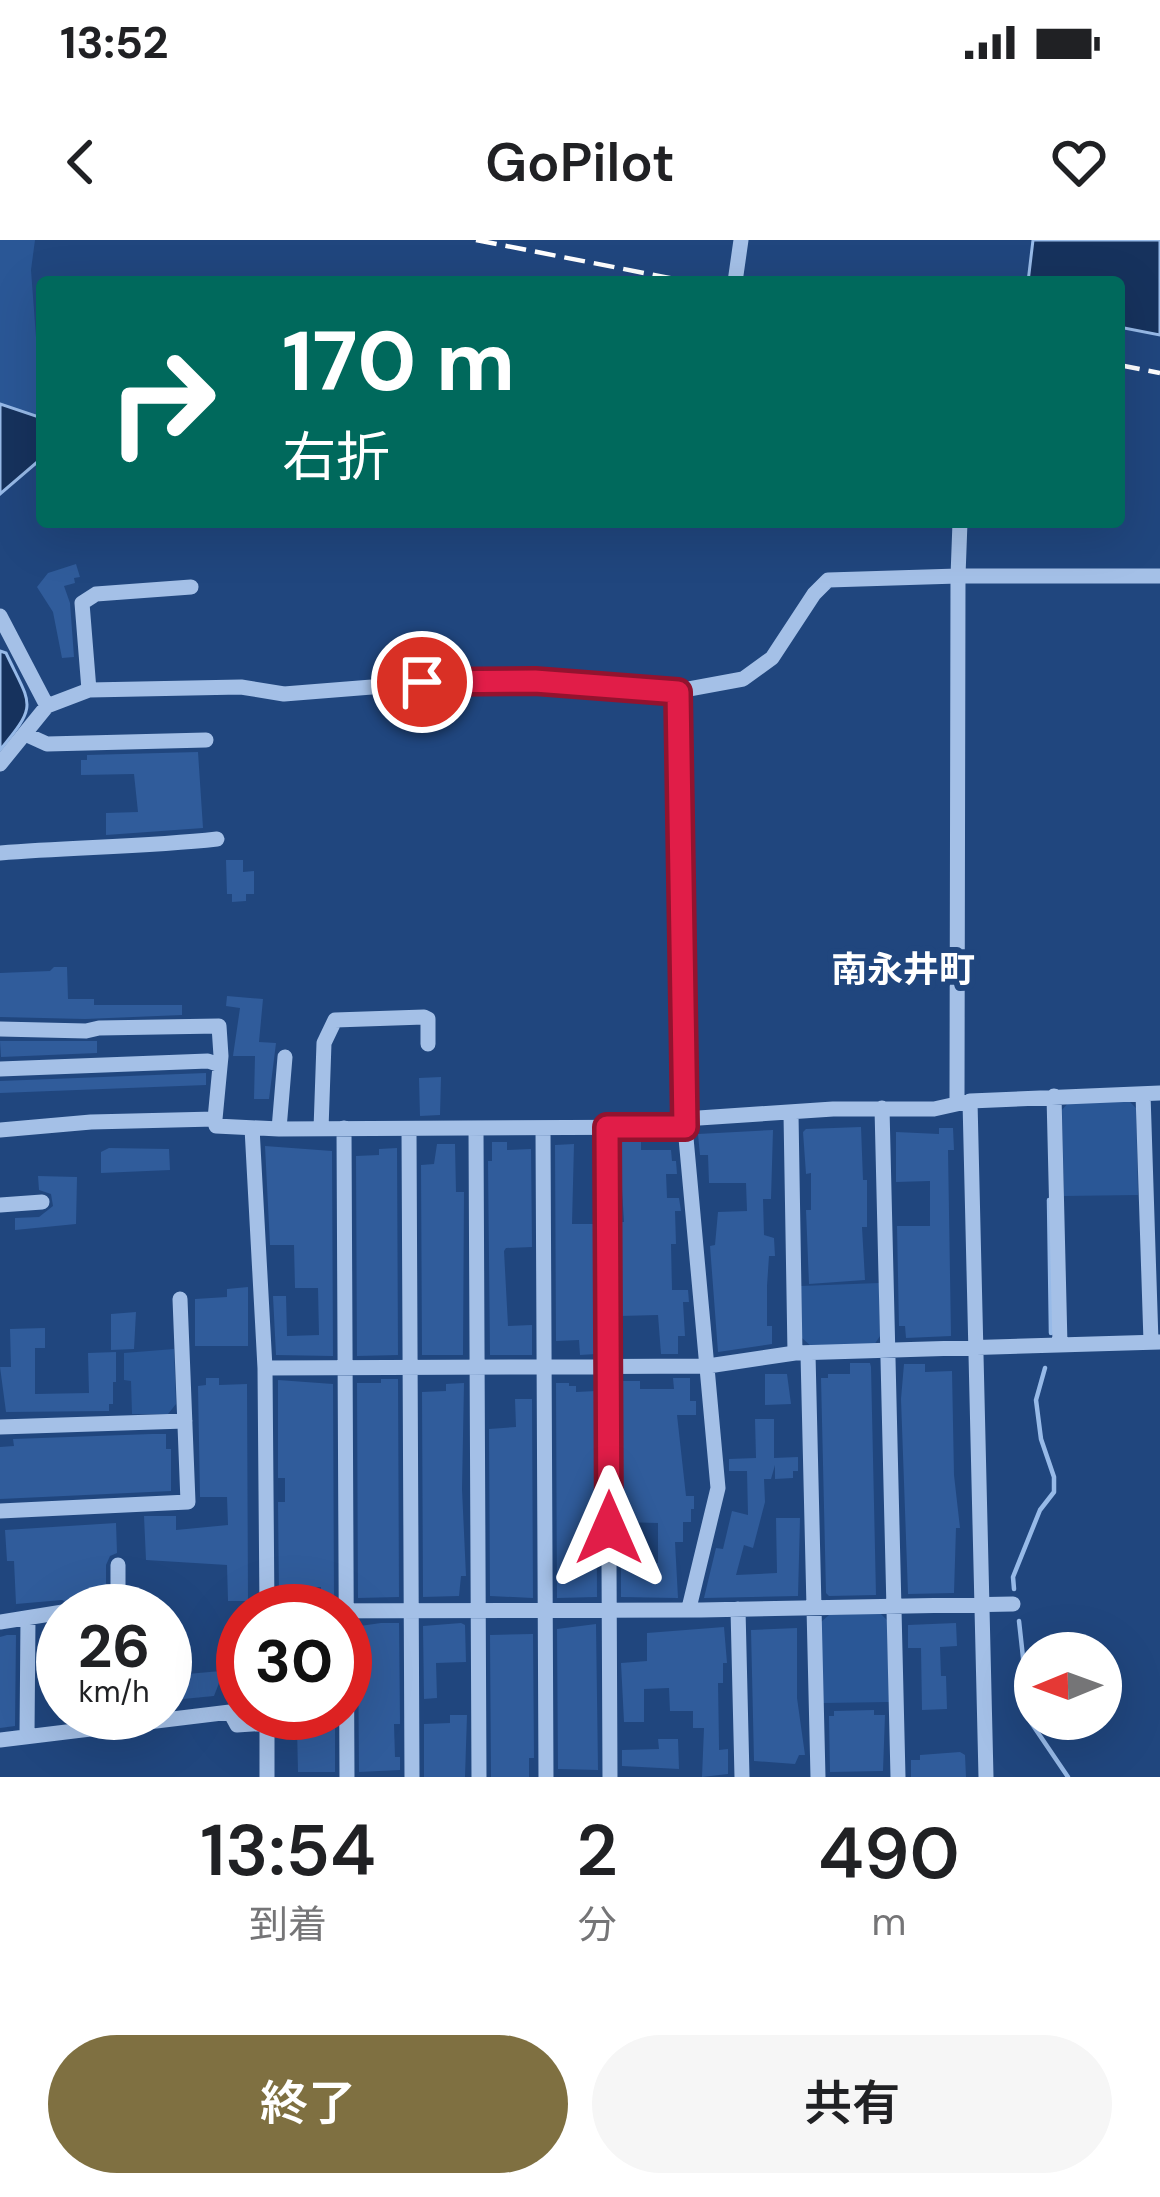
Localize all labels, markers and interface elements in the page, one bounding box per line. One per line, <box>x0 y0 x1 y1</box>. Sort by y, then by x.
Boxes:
text: 13:52 <box>60 13 169 72</box>
text: GoPilot <box>485 127 675 198</box>
icon: back <box>48 129 114 195</box>
icon: heart <box>1046 129 1112 195</box>
text: 170 m <box>282 307 515 416</box>
icon: right <box>84 324 240 480</box>
text: 右折 <box>282 422 390 493</box>
pin <box>371 631 473 733</box>
icon: arrive <box>389 649 455 715</box>
district label: 南永井町 <box>831 946 975 993</box>
position arrow <box>546 1465 672 1591</box>
speed limit sign: 30 <box>216 1584 372 1740</box>
text: 26 <box>78 1607 150 1686</box>
north arrow <box>1014 1632 1122 1740</box>
map controls <box>1014 1632 1122 1740</box>
text: km/h <box>79 1672 149 1711</box>
text: 13:54 <box>200 1804 376 1897</box>
text: 2 <box>576 1804 618 1897</box>
text: 490 <box>818 1807 960 1900</box>
text: m <box>872 1896 906 1947</box>
text: 到着 <box>249 1899 327 1950</box>
text: 分 <box>578 1899 617 1950</box>
button: 終了 <box>48 2035 568 2173</box>
button: 共有 <box>592 2035 1112 2173</box>

